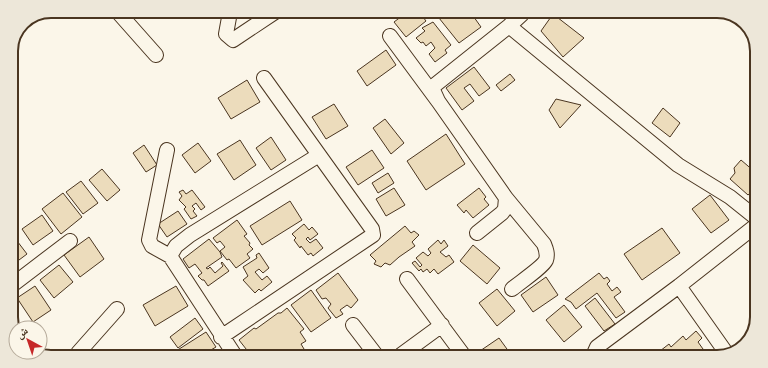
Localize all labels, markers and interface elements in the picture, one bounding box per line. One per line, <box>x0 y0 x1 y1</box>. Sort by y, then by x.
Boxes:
north arrow <box>8 320 48 360</box>
text: ش <box>13 324 31 342</box>

